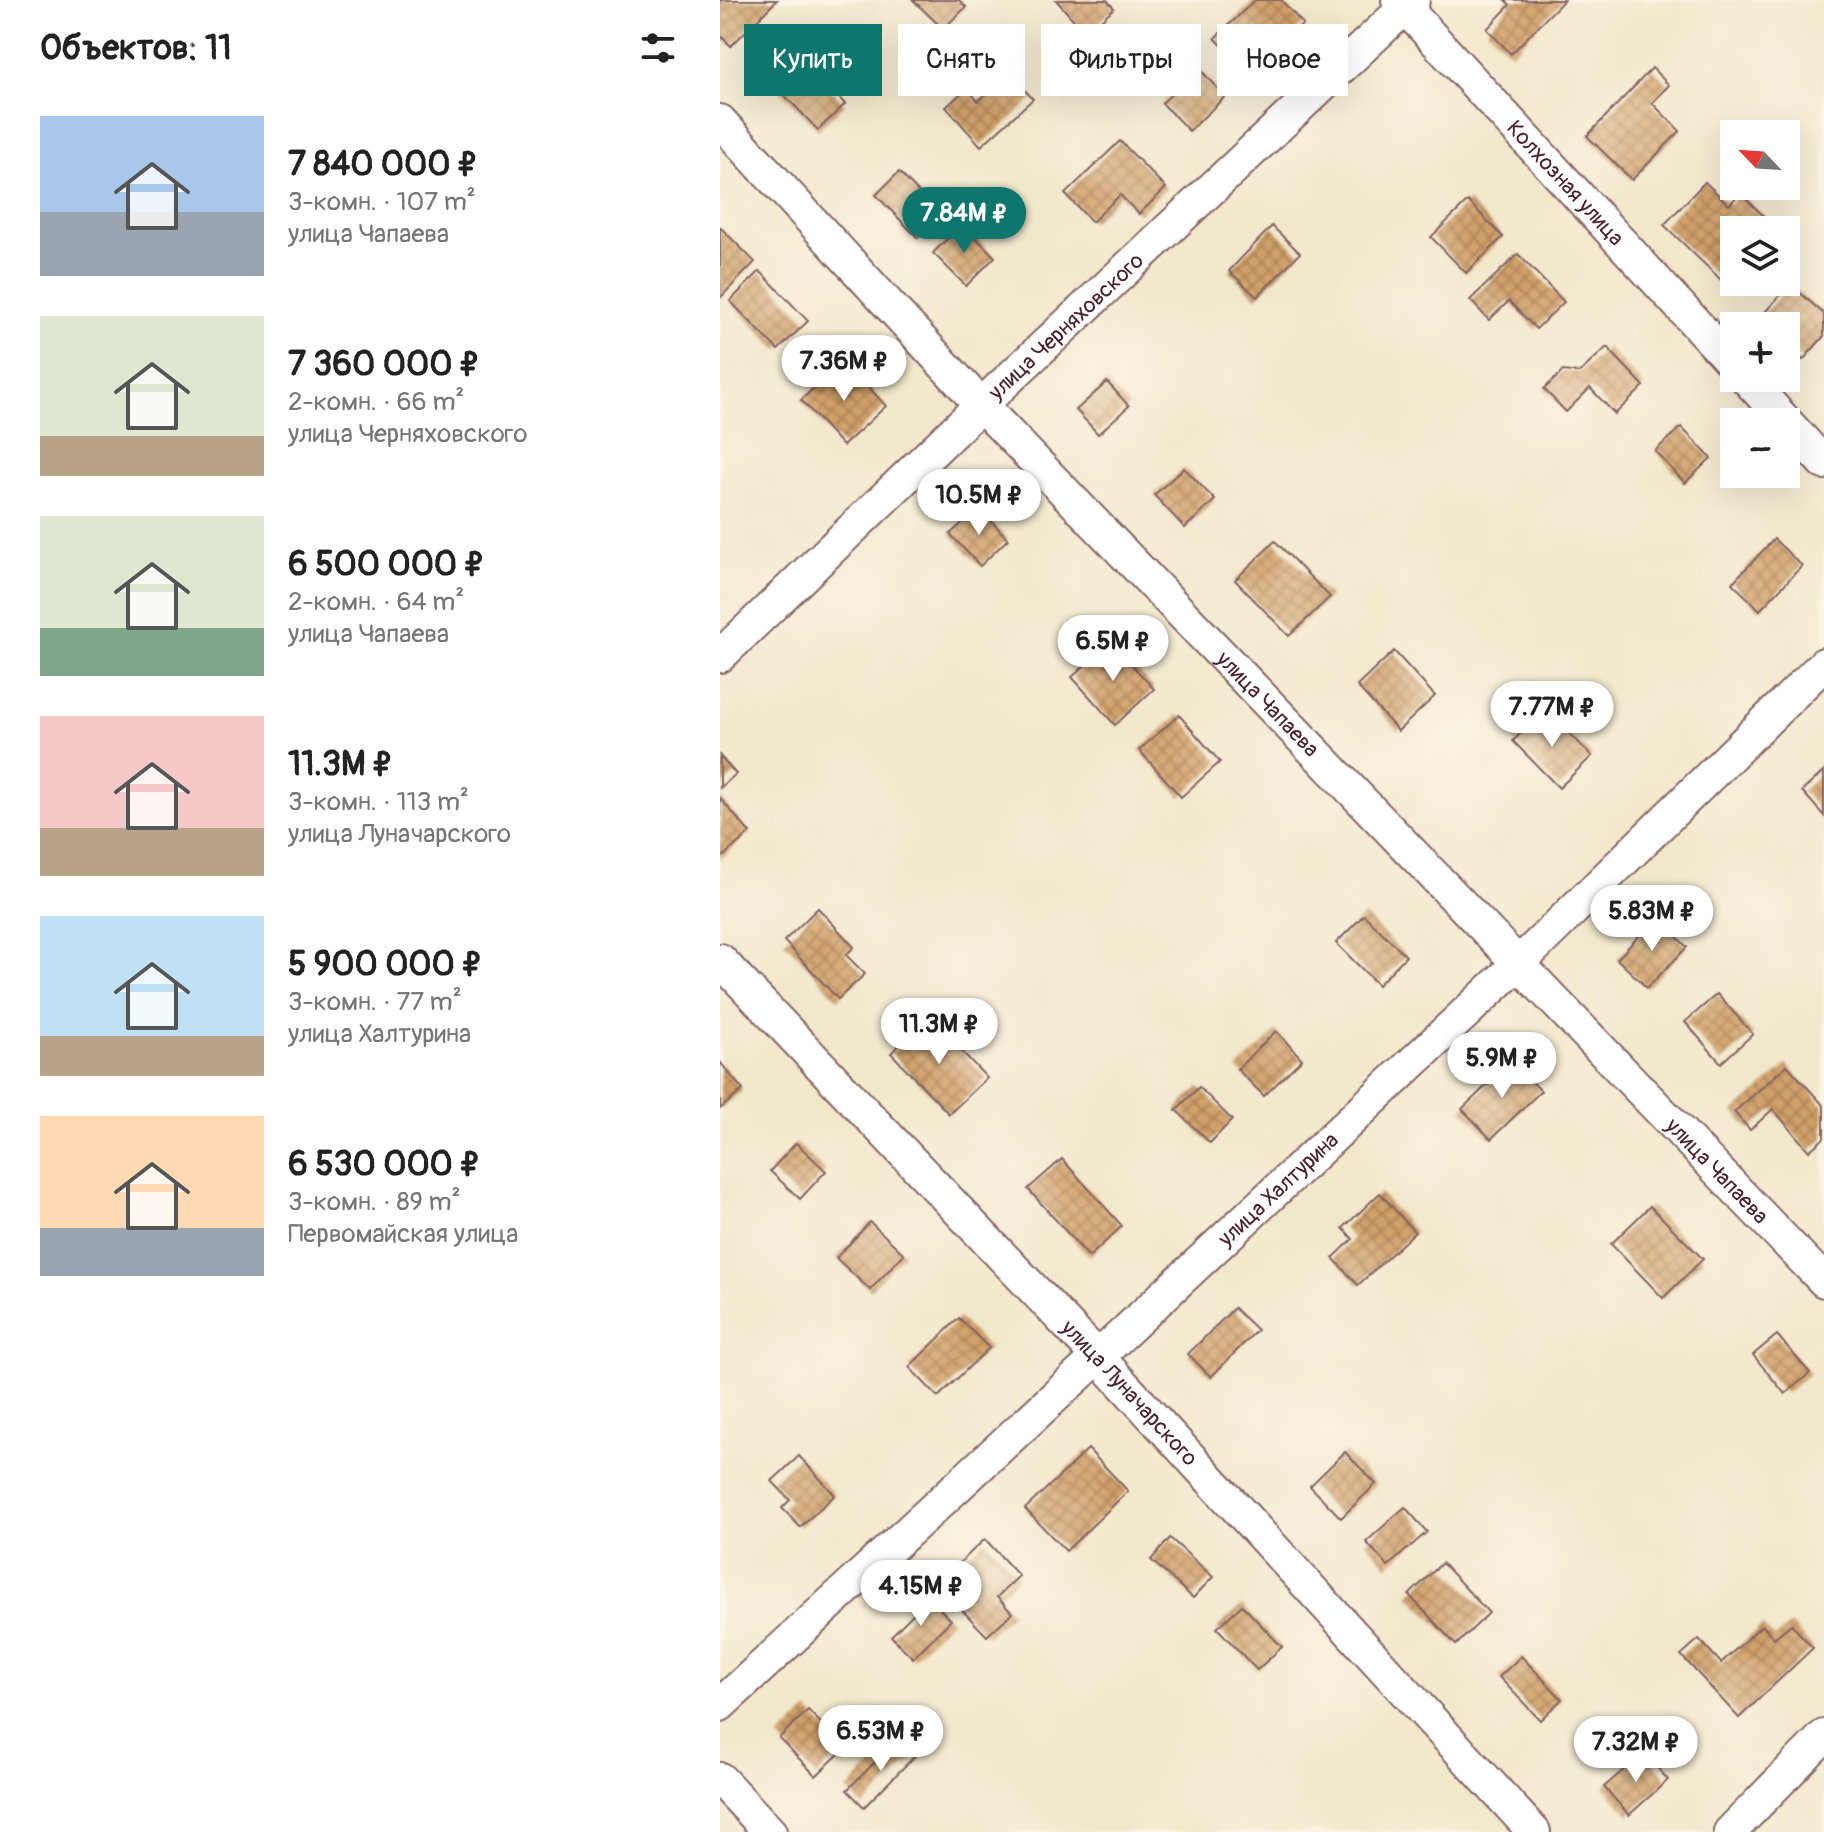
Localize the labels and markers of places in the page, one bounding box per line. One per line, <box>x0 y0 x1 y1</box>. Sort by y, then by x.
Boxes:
pin: 7.84M ₽ <box>890 187 1038 255</box>
pin: 7.36M ₽ <box>770 335 918 403</box>
pin: 10.5M ₽ <box>905 469 1053 537</box>
pin: 6.5M ₽ <box>1048 615 1178 683</box>
pin: 7.77M ₽ <box>1478 681 1626 749</box>
pin: 5.83M ₽ <box>1578 885 1726 953</box>
pin: 11.3M ₽ <box>865 998 1013 1066</box>
pin: 5.9M ₽ <box>1437 1032 1567 1100</box>
pin: 4.15M ₽ <box>847 1560 995 1628</box>
pin: 6.53M ₽ <box>807 1705 955 1773</box>
pin: 7.32M ₽ <box>1562 1716 1710 1784</box>

